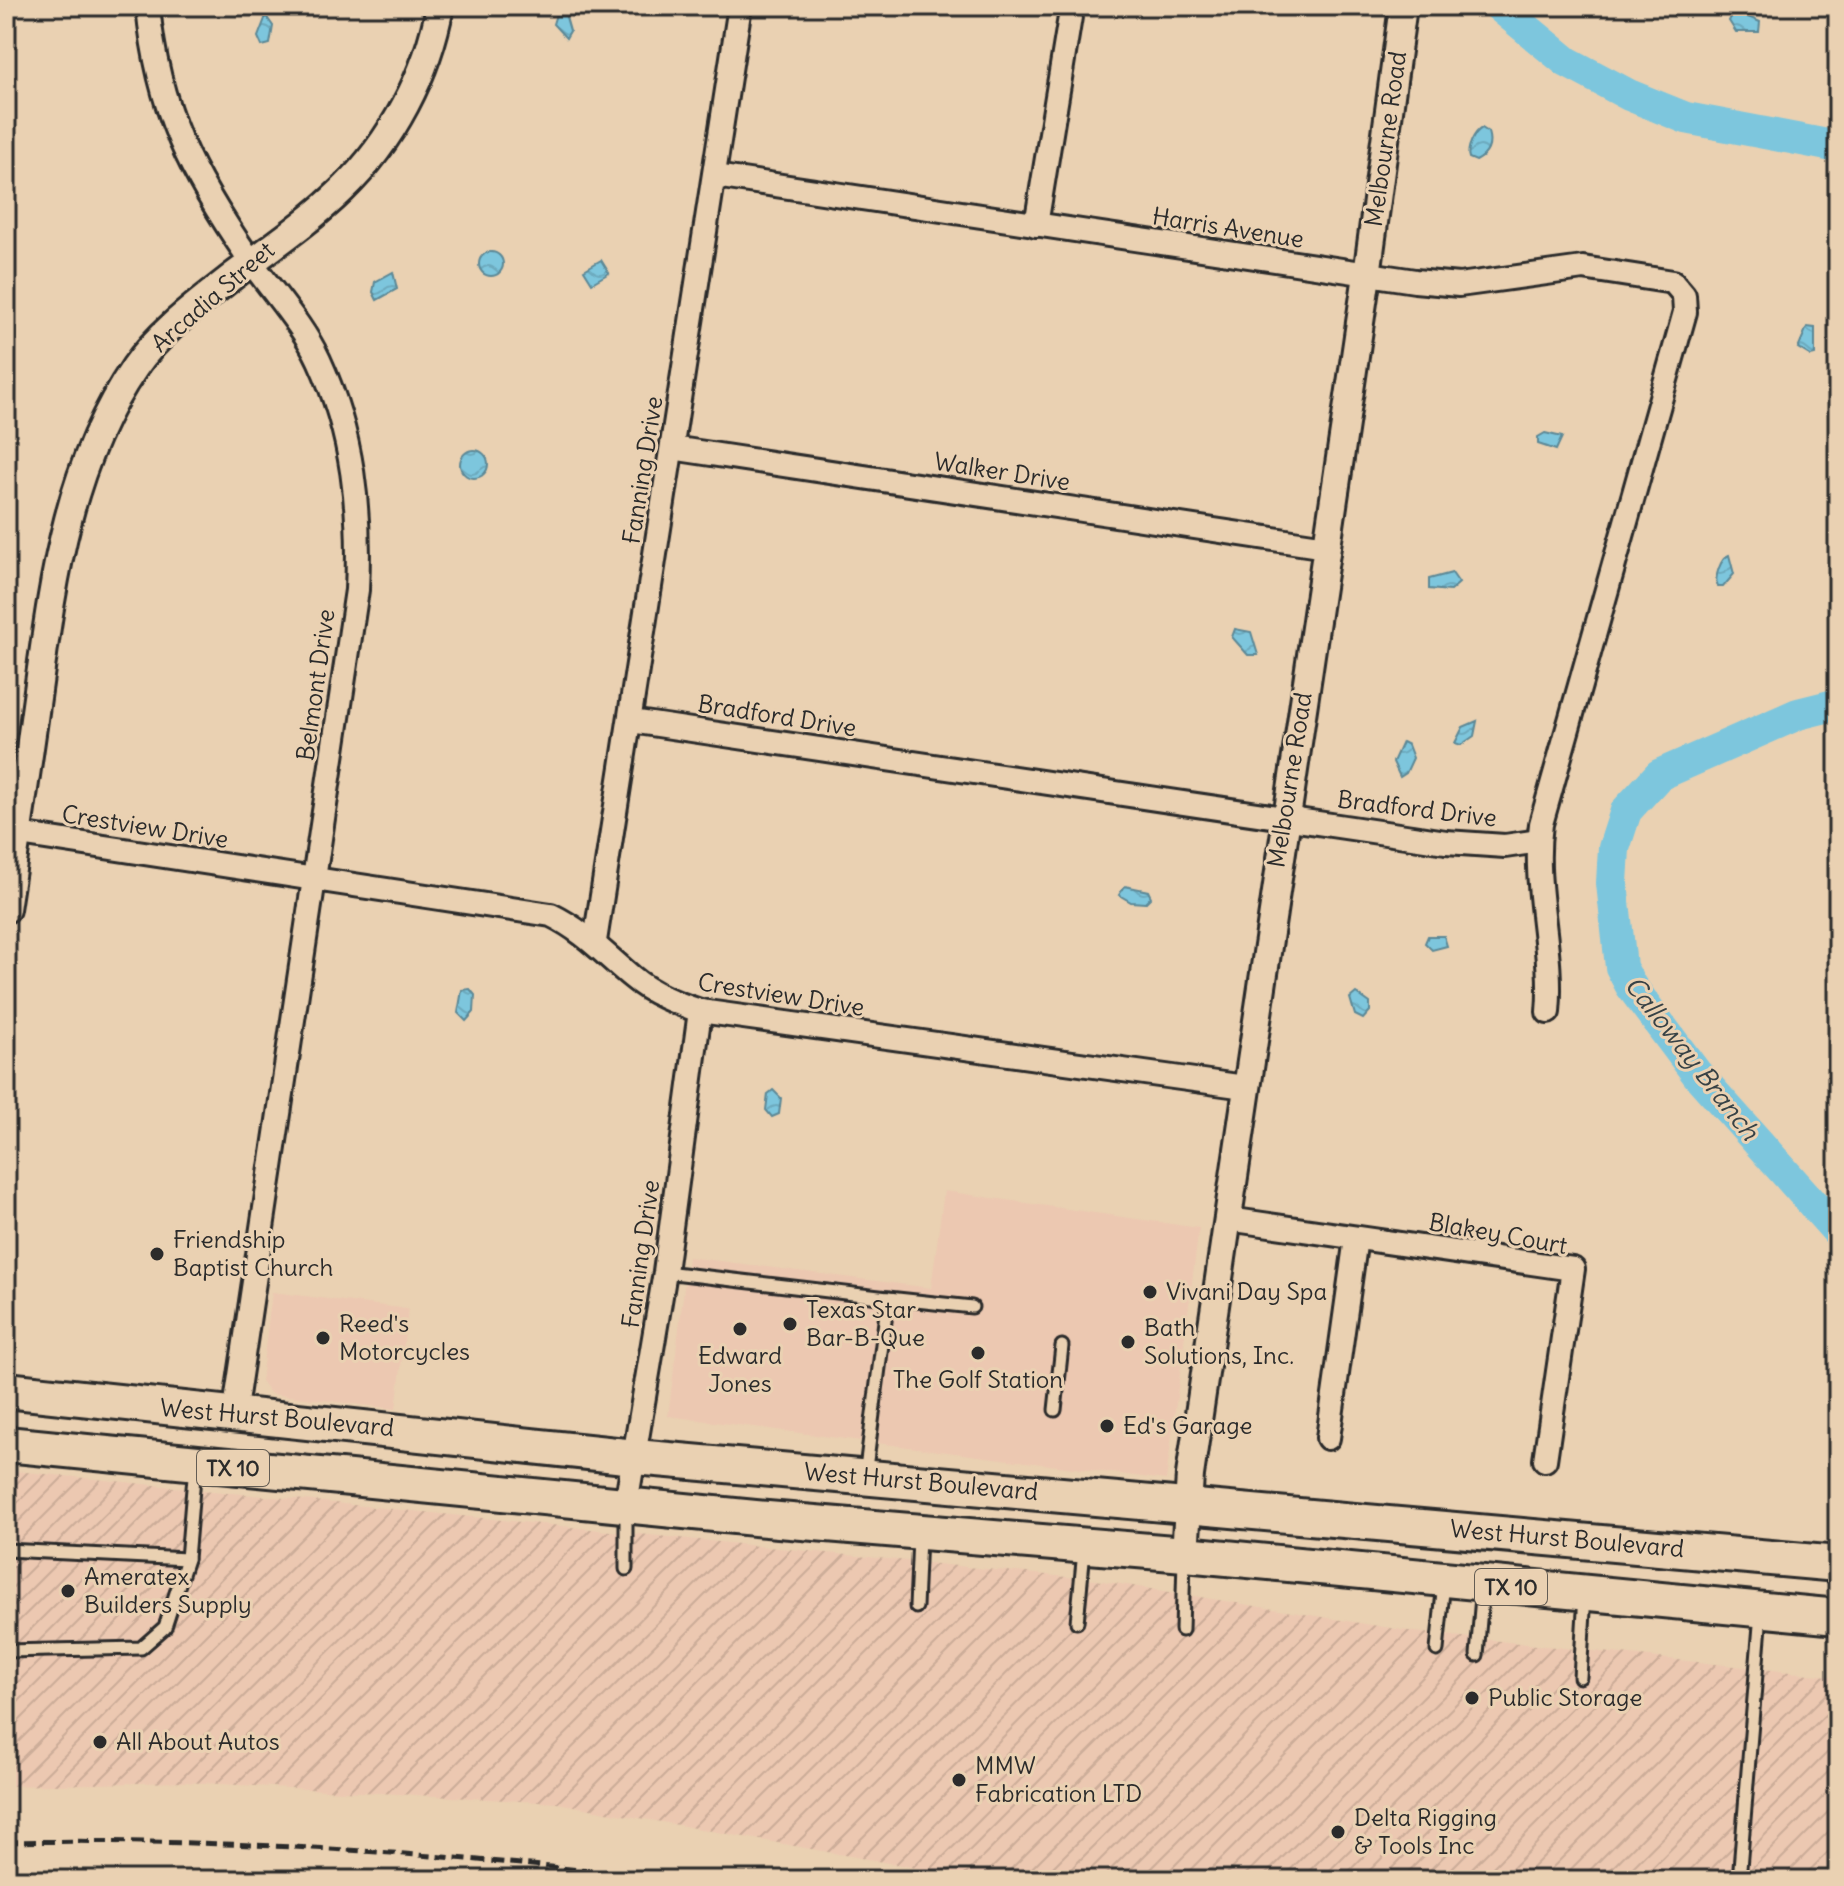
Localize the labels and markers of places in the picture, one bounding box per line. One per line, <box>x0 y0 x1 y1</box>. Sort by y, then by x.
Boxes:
place label: Friendship Baptist Church <box>173 1224 333 1282</box>
marker: Friendship Baptist Church <box>148 1245 166 1263</box>
place label: Vivani Day Spa <box>1166 1276 1327 1306</box>
marker: Vivani Day Spa <box>1141 1283 1159 1301</box>
place label: Texas Star Bar-B-Que <box>806 1294 925 1352</box>
place label: Reed's Motorcycles <box>339 1308 470 1366</box>
place label: Bath Solutions, Inc. <box>1144 1312 1294 1370</box>
marker: Texas Star Bar-B-Que <box>781 1315 799 1333</box>
marker: Edward Jones <box>731 1320 749 1338</box>
marker: Reed's Motorcycles <box>314 1329 332 1347</box>
marker: Bath Solutions, Inc. <box>1119 1333 1137 1351</box>
place label: Edward Jones <box>698 1340 782 1398</box>
marker: The Golf Station <box>969 1344 987 1362</box>
place label: The Golf Station <box>893 1364 1063 1394</box>
place label: Ed's Garage <box>1123 1410 1253 1440</box>
marker: Ed's Garage <box>1098 1417 1116 1435</box>
place label: Ameratex Builders Supply <box>84 1561 252 1619</box>
marker: Ameratex Builders Supply <box>59 1582 77 1600</box>
place label: Public Storage <box>1488 1682 1642 1712</box>
marker: Public Storage <box>1463 1689 1481 1707</box>
place label: All About Autos <box>116 1726 280 1756</box>
marker: All About Autos <box>91 1733 109 1751</box>
place label: MMW Fabrication LTD <box>975 1750 1142 1808</box>
marker: MMW Fabrication LTD <box>950 1771 968 1789</box>
place label: Delta Rigging & Tools Inc <box>1354 1802 1497 1860</box>
marker: Delta Rigging & Tools Inc <box>1329 1823 1347 1841</box>

